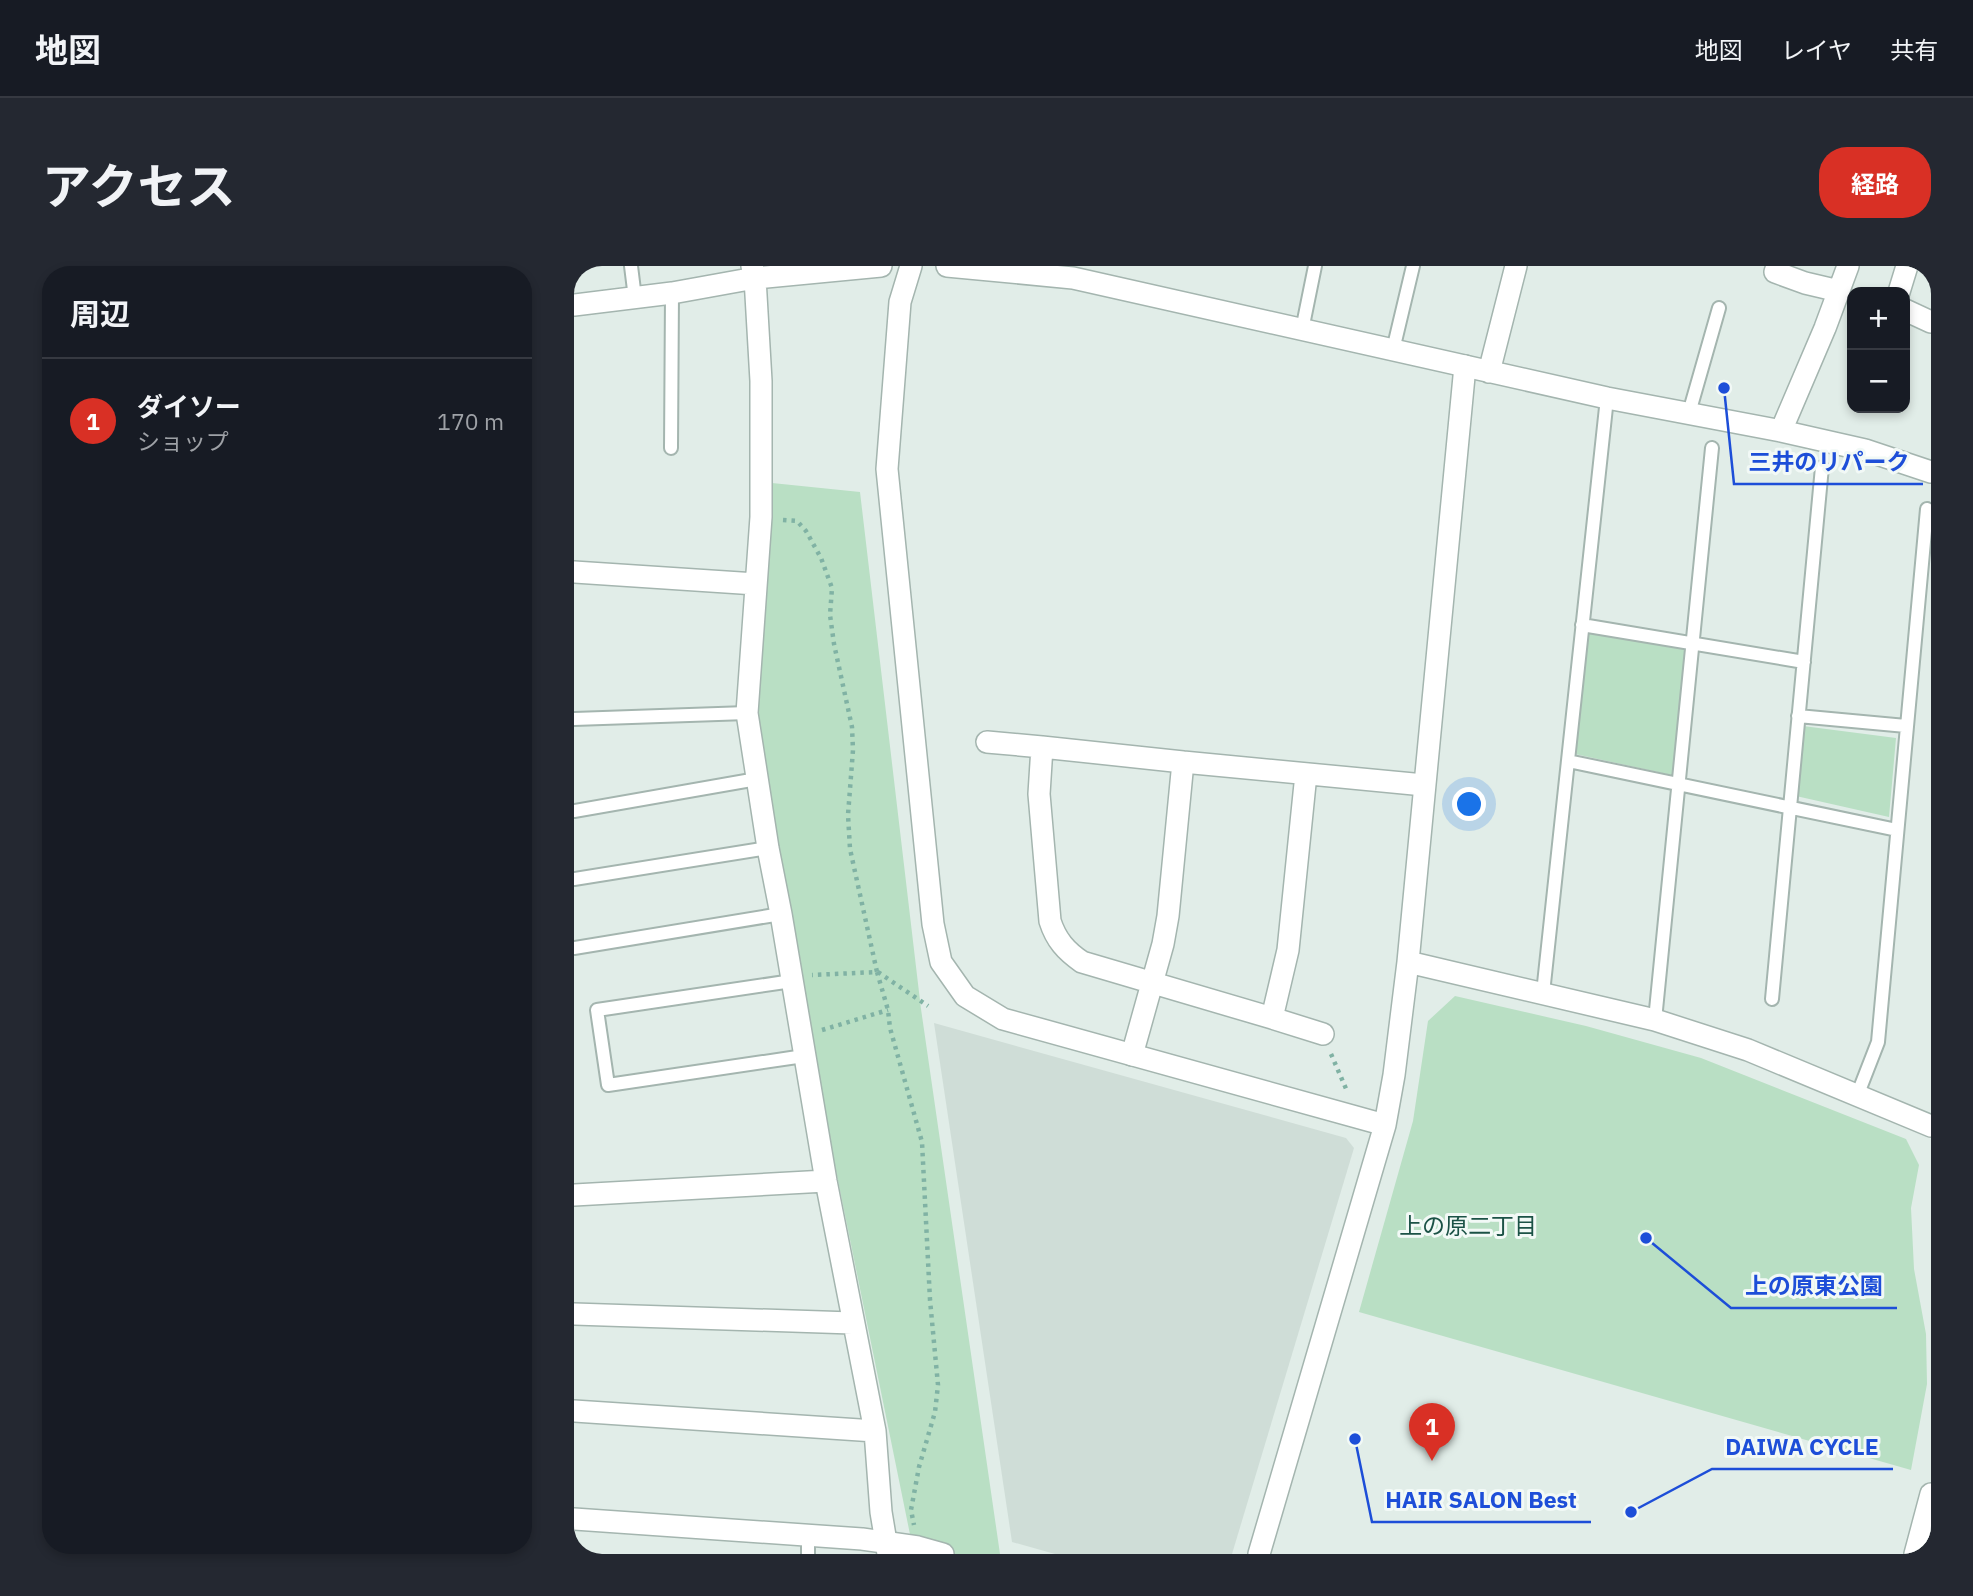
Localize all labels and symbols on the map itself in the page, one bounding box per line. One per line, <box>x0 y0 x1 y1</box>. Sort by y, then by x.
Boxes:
callout: 三井のリパーク <box>1734 440 1923 484</box>
text: 三井のリパーク <box>1749 446 1910 476</box>
your location <box>1452 787 1486 821</box>
district label: 上の原二丁目 <box>1399 1210 1537 1240</box>
callout: 上の原東公園 <box>1731 1264 1897 1308</box>
text: 上の原東公園 <box>1745 1270 1883 1300</box>
pin: 1 <box>1409 1403 1455 1461</box>
callout: DAIWA CYCLE <box>1712 1425 1893 1469</box>
text: DAIWA CYCLE <box>1725 1431 1879 1461</box>
callout: HAIR SALON Best <box>1372 1478 1591 1522</box>
text: HAIR SALON Best <box>1385 1484 1577 1514</box>

